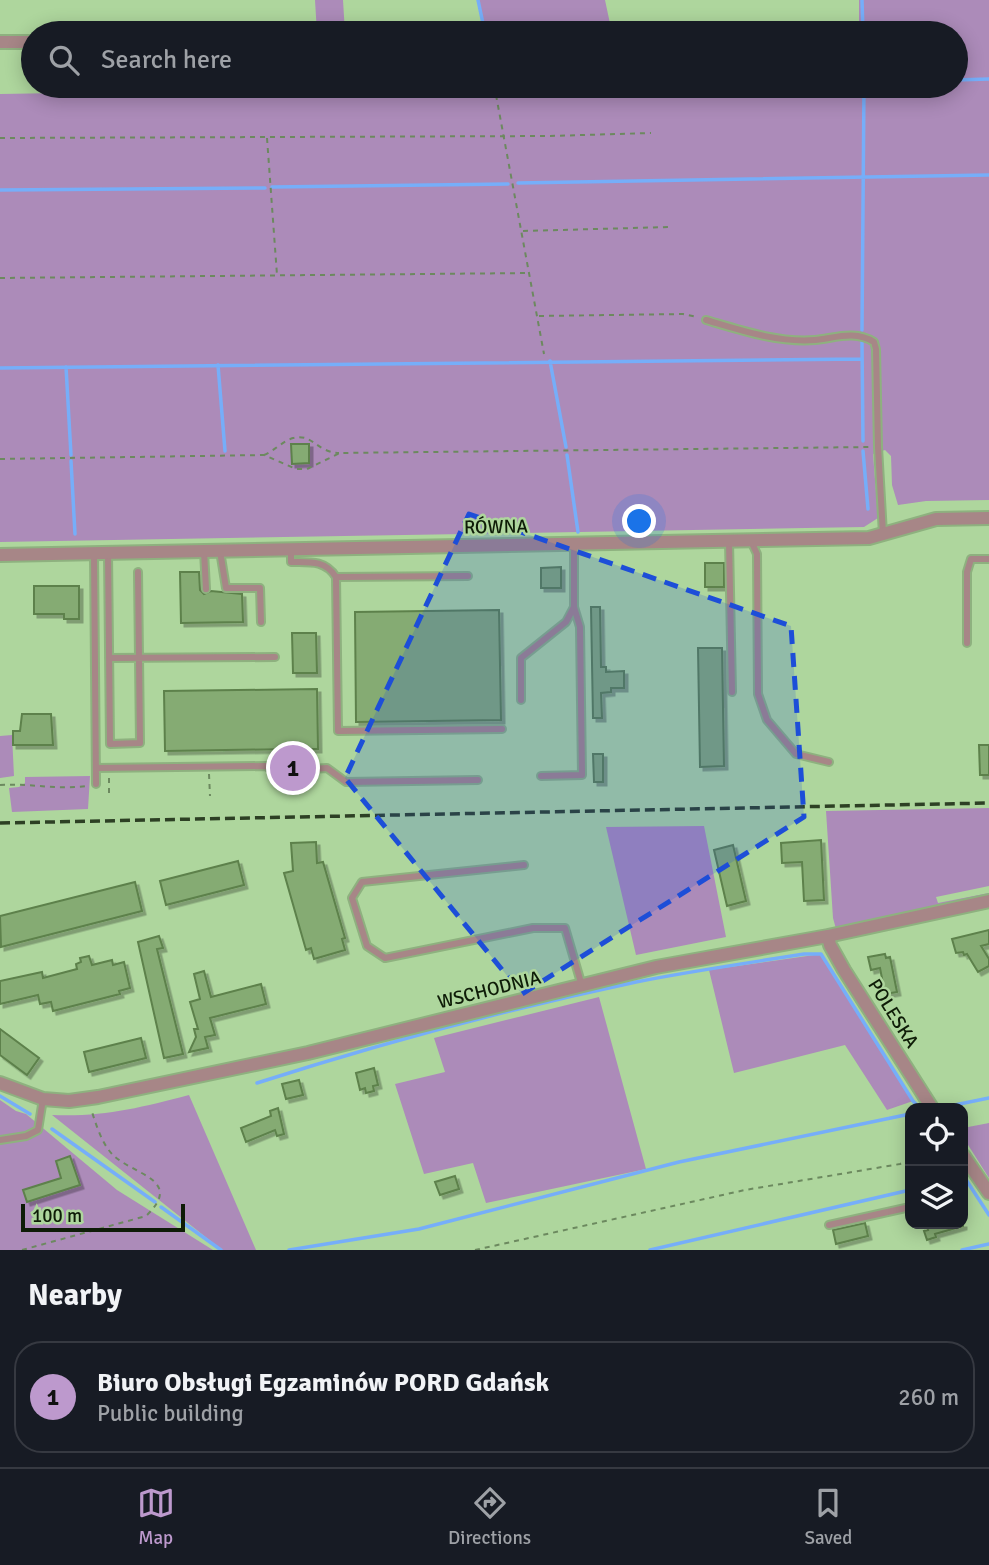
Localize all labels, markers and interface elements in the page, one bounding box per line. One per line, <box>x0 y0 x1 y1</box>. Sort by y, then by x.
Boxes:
search box <box>21 21 968 98</box>
icon: search <box>45 41 83 79</box>
text: Search here <box>101 44 232 76</box>
your location <box>622 504 656 538</box>
street label: RÓWNA <box>464 514 529 540</box>
pin: 1 <box>270 742 316 794</box>
street label: WSCHODNIA <box>435 965 544 1014</box>
street label: POLESKA <box>863 974 924 1053</box>
map controls <box>905 1103 968 1229</box>
button: locate <box>905 1103 968 1166</box>
button: layers <box>905 1166 968 1229</box>
scale bar <box>21 1201 186 1233</box>
text: 100 m <box>32 1204 82 1228</box>
text: Nearby <box>28 1277 122 1314</box>
text: Biuro Obsługi Egzaminów PORD Gdańsk <box>97 1367 549 1399</box>
text: 1 <box>47 1383 59 1412</box>
text: 260 m <box>898 1383 959 1412</box>
text: Public building <box>97 1399 244 1428</box>
tab: Map <box>137 1484 175 1550</box>
tab: Directions <box>448 1484 531 1550</box>
tab: Saved <box>804 1484 852 1550</box>

